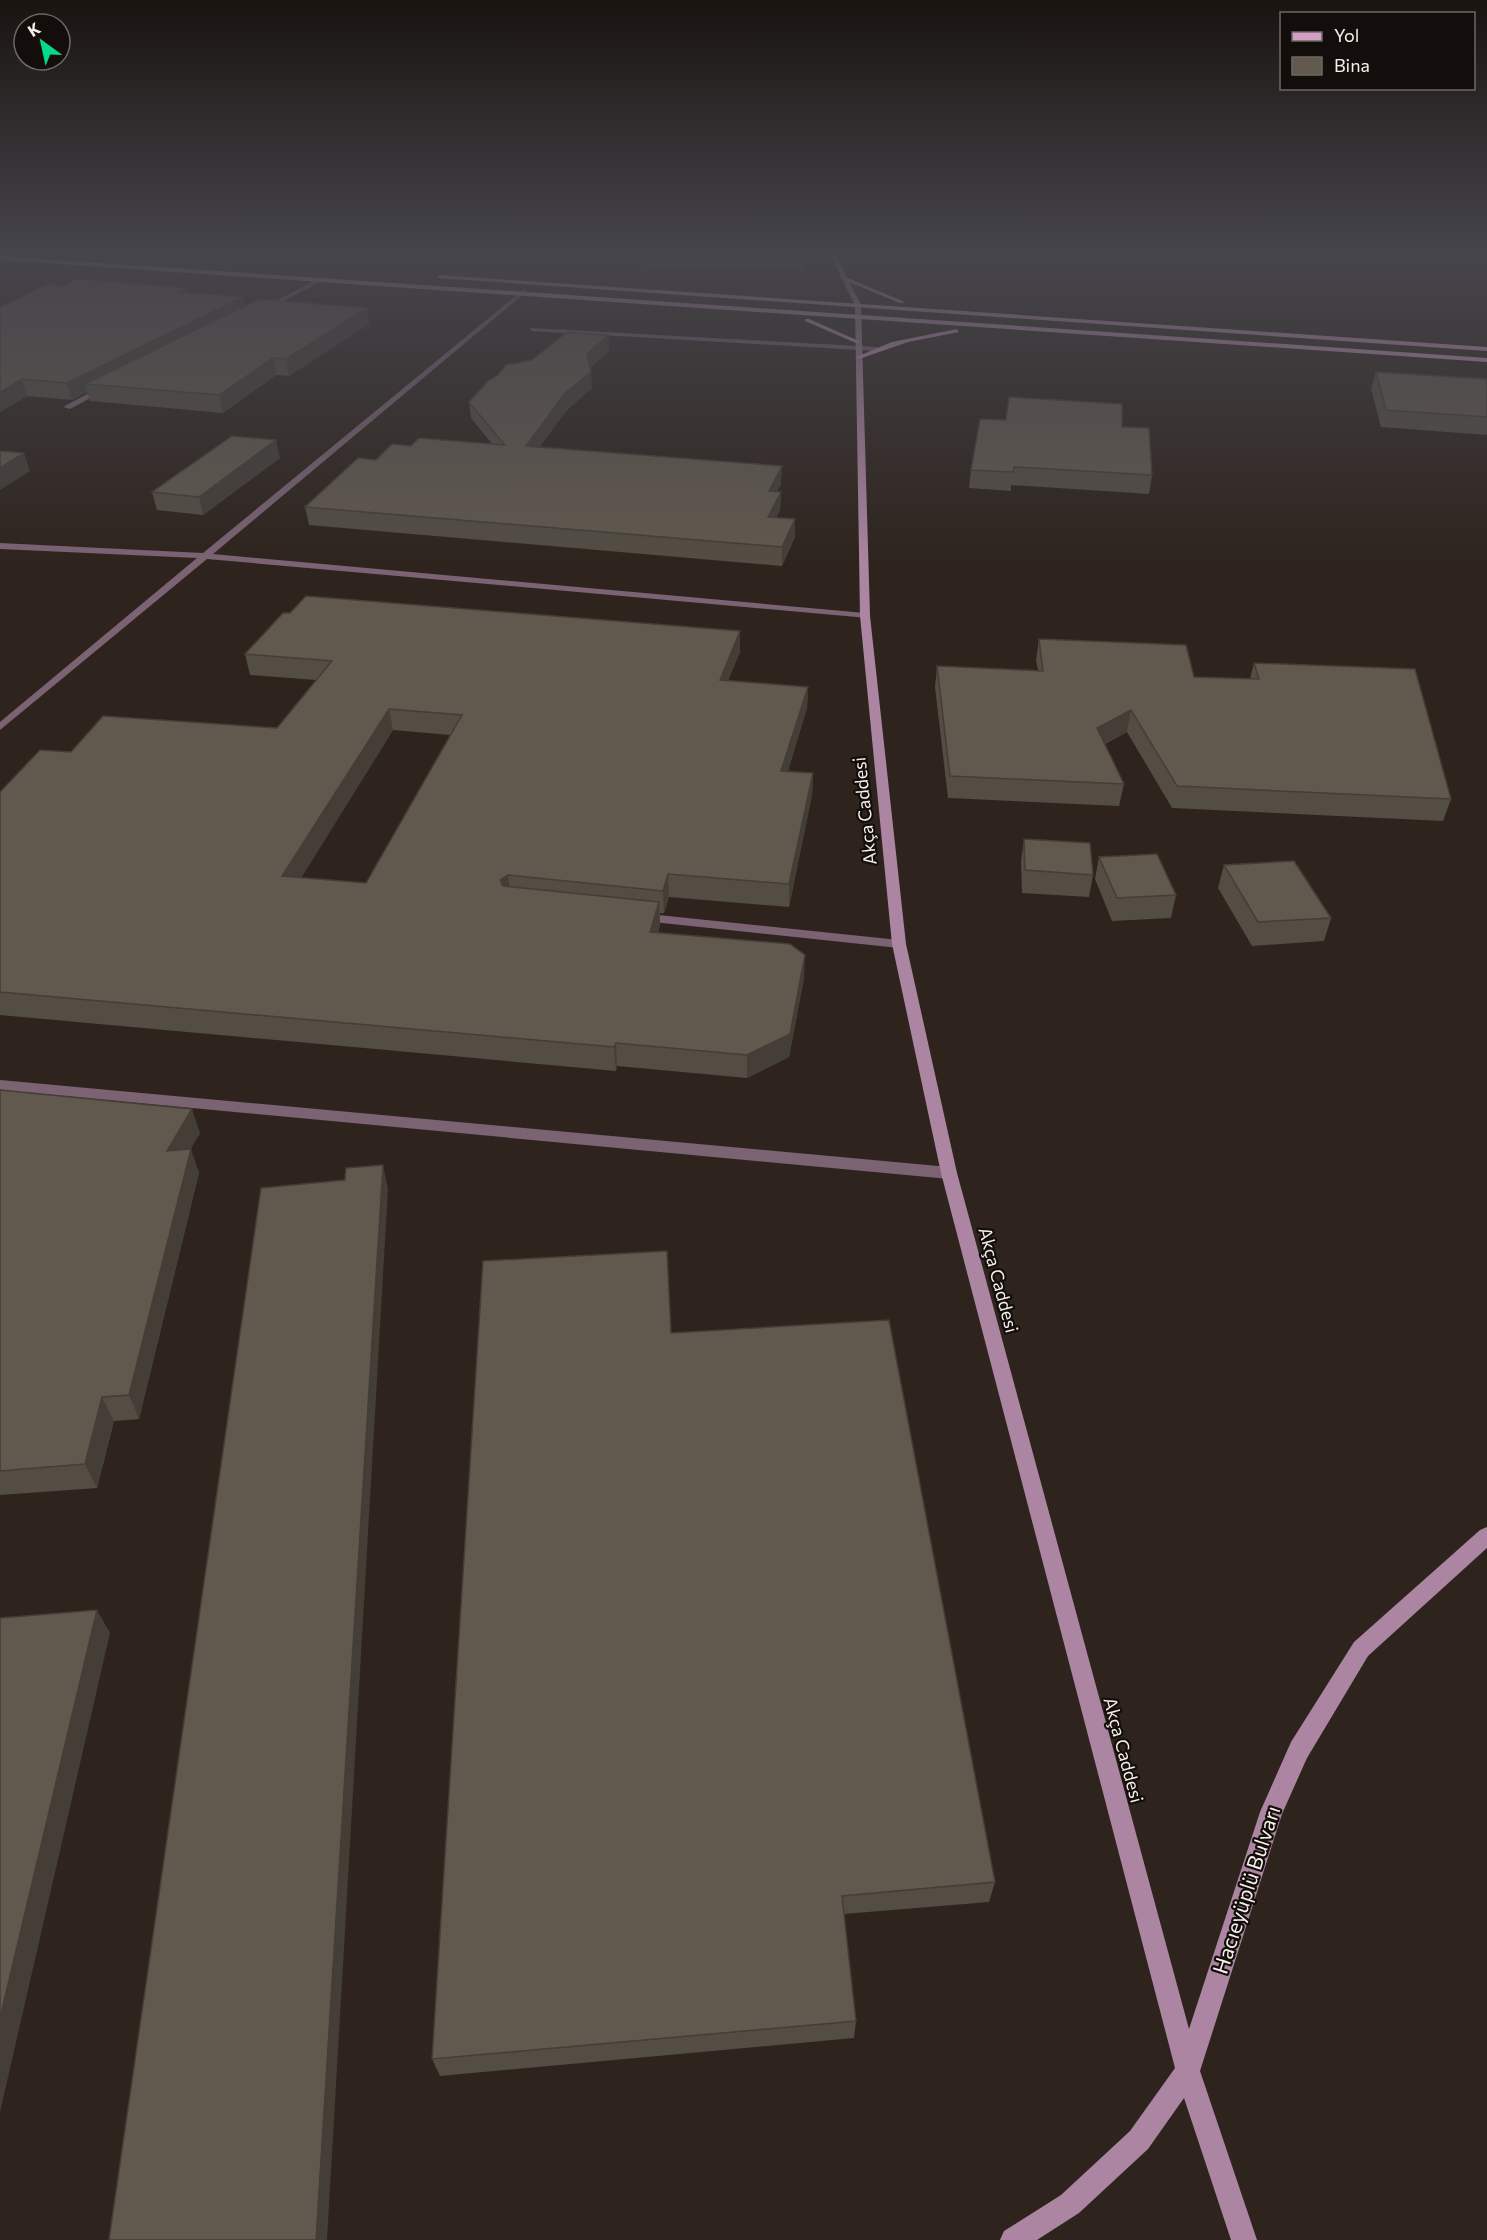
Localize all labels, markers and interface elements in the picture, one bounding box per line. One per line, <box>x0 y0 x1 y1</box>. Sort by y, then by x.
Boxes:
north arrow <box>12 12 72 72</box>
legend <box>1280 12 1475 90</box>
text: K <box>24 18 43 40</box>
text: Yol <box>1334 24 1359 46</box>
text: Bina <box>1334 54 1370 76</box>
street label: Akça Caddesi <box>847 756 881 866</box>
street label: Akça Caddesi <box>974 1225 1024 1335</box>
street label: Akça Caddesi <box>1099 1695 1149 1805</box>
street label: Hacıeyüplü Bulvarı <box>1207 1802 1285 1977</box>

